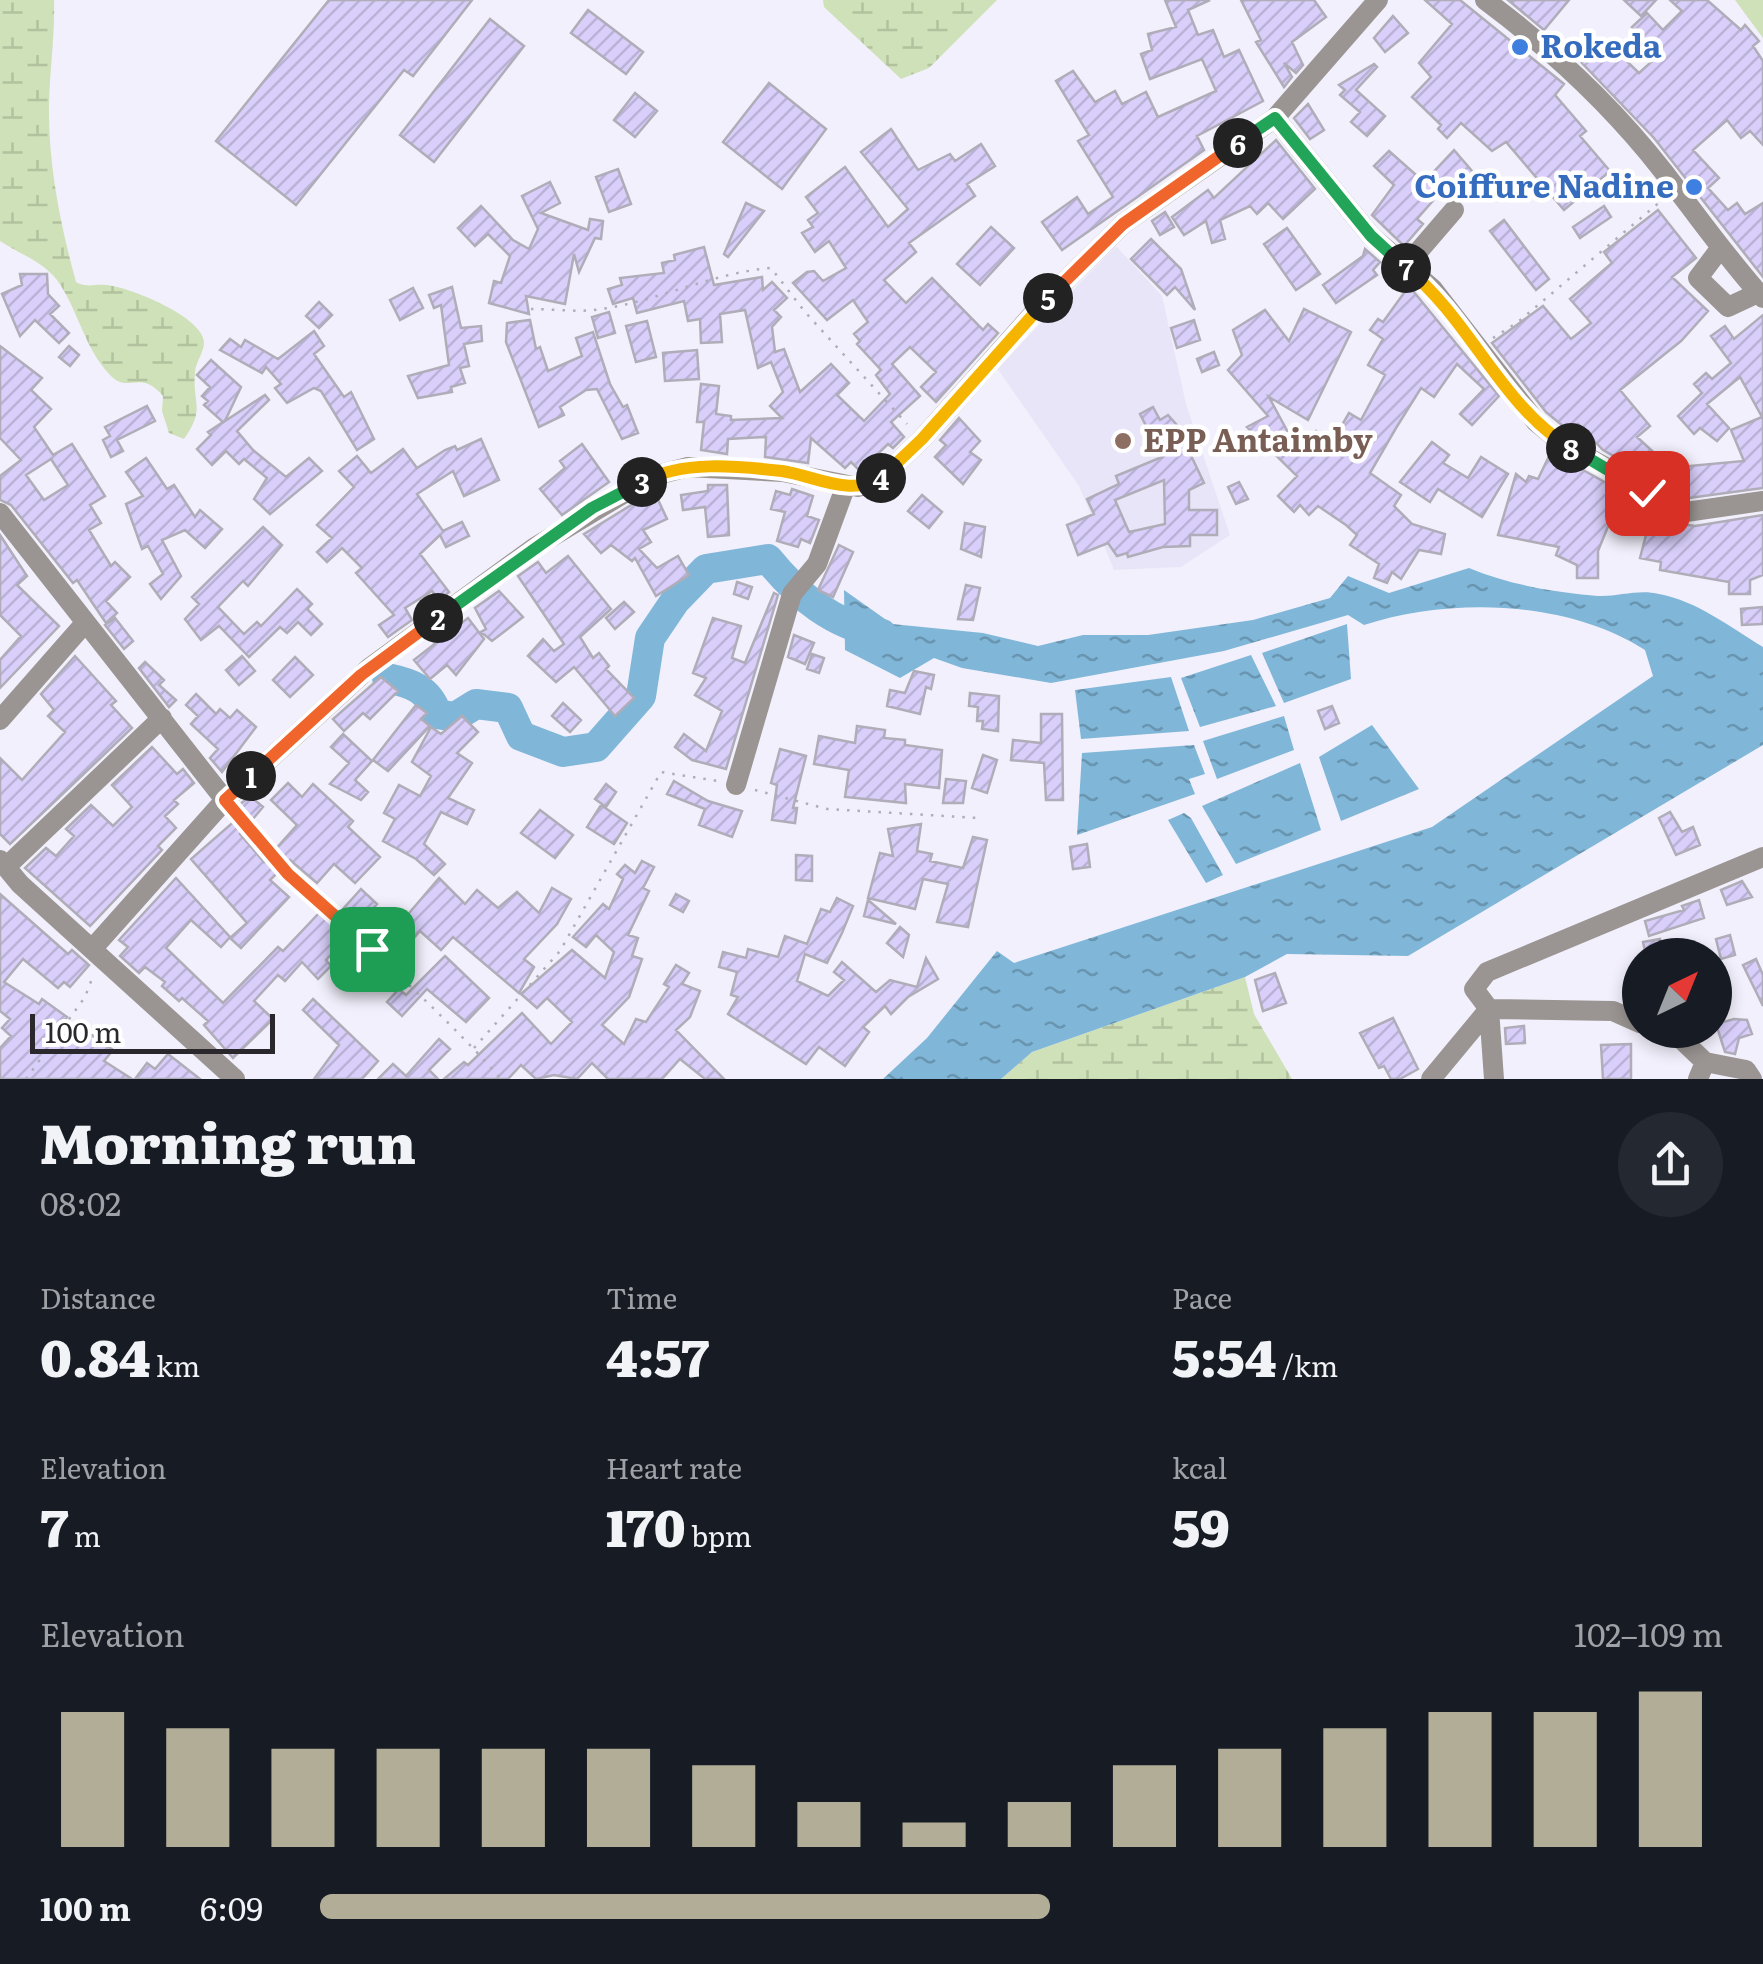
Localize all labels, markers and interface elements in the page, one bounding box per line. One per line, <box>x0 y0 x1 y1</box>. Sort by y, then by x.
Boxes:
place label: Rokeda <box>1540 20 1662 68</box>
marker: Rokeda <box>1509 36 1531 58</box>
pin: 6 <box>1213 118 1263 168</box>
text: 6 <box>1230 122 1246 164</box>
place label: Coiffure Nadine <box>1414 160 1674 208</box>
marker: Coiffure Nadine <box>1683 176 1705 198</box>
pin: 7 <box>1381 243 1431 293</box>
text: 7 <box>1398 247 1414 289</box>
pin: 5 <box>1023 273 1073 323</box>
text: 5 <box>1040 277 1056 319</box>
place label: EPP Antaimby <box>1143 414 1373 462</box>
pin: 8 <box>1546 423 1596 473</box>
text: 8 <box>1563 427 1579 469</box>
marker: EPP Antaimby <box>1112 430 1134 452</box>
pin <box>1605 451 1690 536</box>
pin: 4 <box>856 453 906 503</box>
pin: 3 <box>617 457 667 507</box>
text: 4 <box>873 457 889 499</box>
text: 3 <box>634 461 650 503</box>
icon: check <box>1620 466 1675 521</box>
pin: 2 <box>413 593 463 643</box>
text: 2 <box>430 597 446 639</box>
pin: 1 <box>226 751 276 801</box>
text: 1 <box>245 755 257 797</box>
pin <box>330 907 415 992</box>
icon: arrive <box>345 922 400 977</box>
north arrow <box>1622 938 1732 1048</box>
map controls <box>1622 938 1732 1048</box>
scale bar <box>30 1009 275 1054</box>
text: 100 m <box>45 1010 122 1052</box>
text: Morning run <box>40 1099 416 1181</box>
button: share <box>1618 1112 1723 1217</box>
text: 08:02 <box>40 1178 121 1226</box>
text: Distance <box>40 1276 156 1318</box>
text: Time <box>606 1276 677 1318</box>
text: Pace <box>1172 1276 1232 1318</box>
text: 0.84 <box>40 1318 150 1392</box>
text: 4:57 <box>606 1318 709 1392</box>
text: 5:54 <box>1172 1318 1277 1392</box>
text: km <box>150 1344 200 1386</box>
text: /km <box>1277 1344 1338 1386</box>
text: Elevation <box>40 1446 167 1488</box>
text: Heart rate <box>606 1446 742 1488</box>
text: kcal <box>1172 1446 1227 1488</box>
text: 7 <box>40 1488 68 1562</box>
text: 170 <box>606 1488 686 1562</box>
text: 59 <box>1172 1488 1230 1562</box>
text: m <box>68 1514 101 1556</box>
text: bpm <box>686 1514 752 1556</box>
text: Elevation <box>40 1609 185 1657</box>
text: 102–109 m <box>1574 1609 1723 1657</box>
text: 100 m <box>40 1883 131 1931</box>
text: 6:09 <box>200 1883 263 1931</box>

